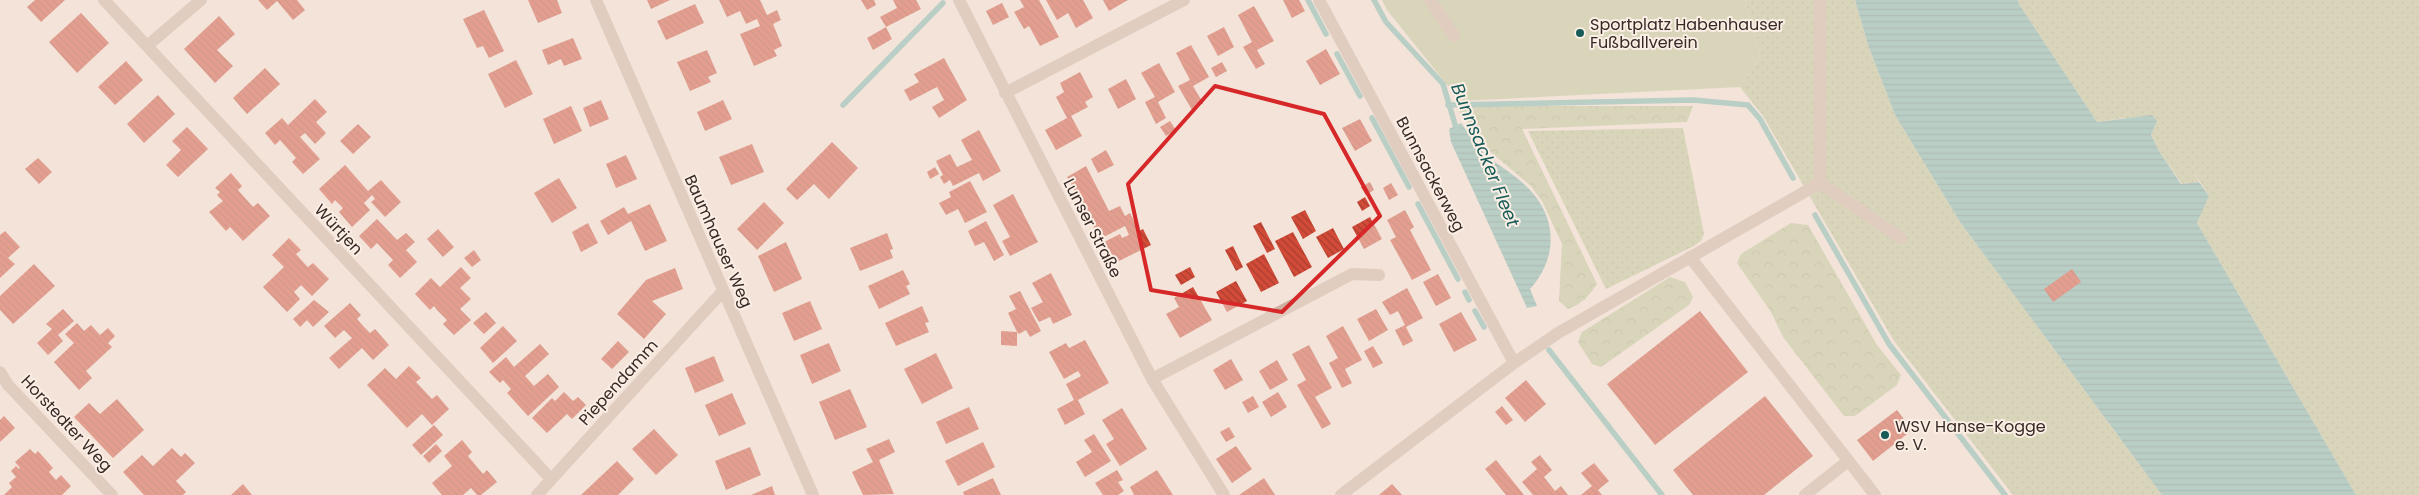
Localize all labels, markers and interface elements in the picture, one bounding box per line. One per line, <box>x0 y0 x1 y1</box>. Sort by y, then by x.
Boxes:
place label: Sportplatz Habenhauser Fußballverein <box>1590 13 1784 54</box>
marker: Sportplatz Habenhauser Fußballverein <box>1574 27 1586 39</box>
water label: Bunnsacker Fleet <box>1445 79 1526 231</box>
street label: Bunnsackerweg <box>1390 113 1471 236</box>
street label: Baumhauser Weg <box>679 171 758 311</box>
street label: Lunser Straße <box>1058 175 1128 282</box>
street label: Würtjen <box>309 199 368 260</box>
street label: Piependamm <box>573 334 663 430</box>
street label: Horstedter Weg <box>16 370 118 477</box>
place label: WSV Hanse-Kogge e. V. <box>1895 415 2046 456</box>
marker: WSV Hanse-Kogge e. V. <box>1879 429 1891 441</box>

